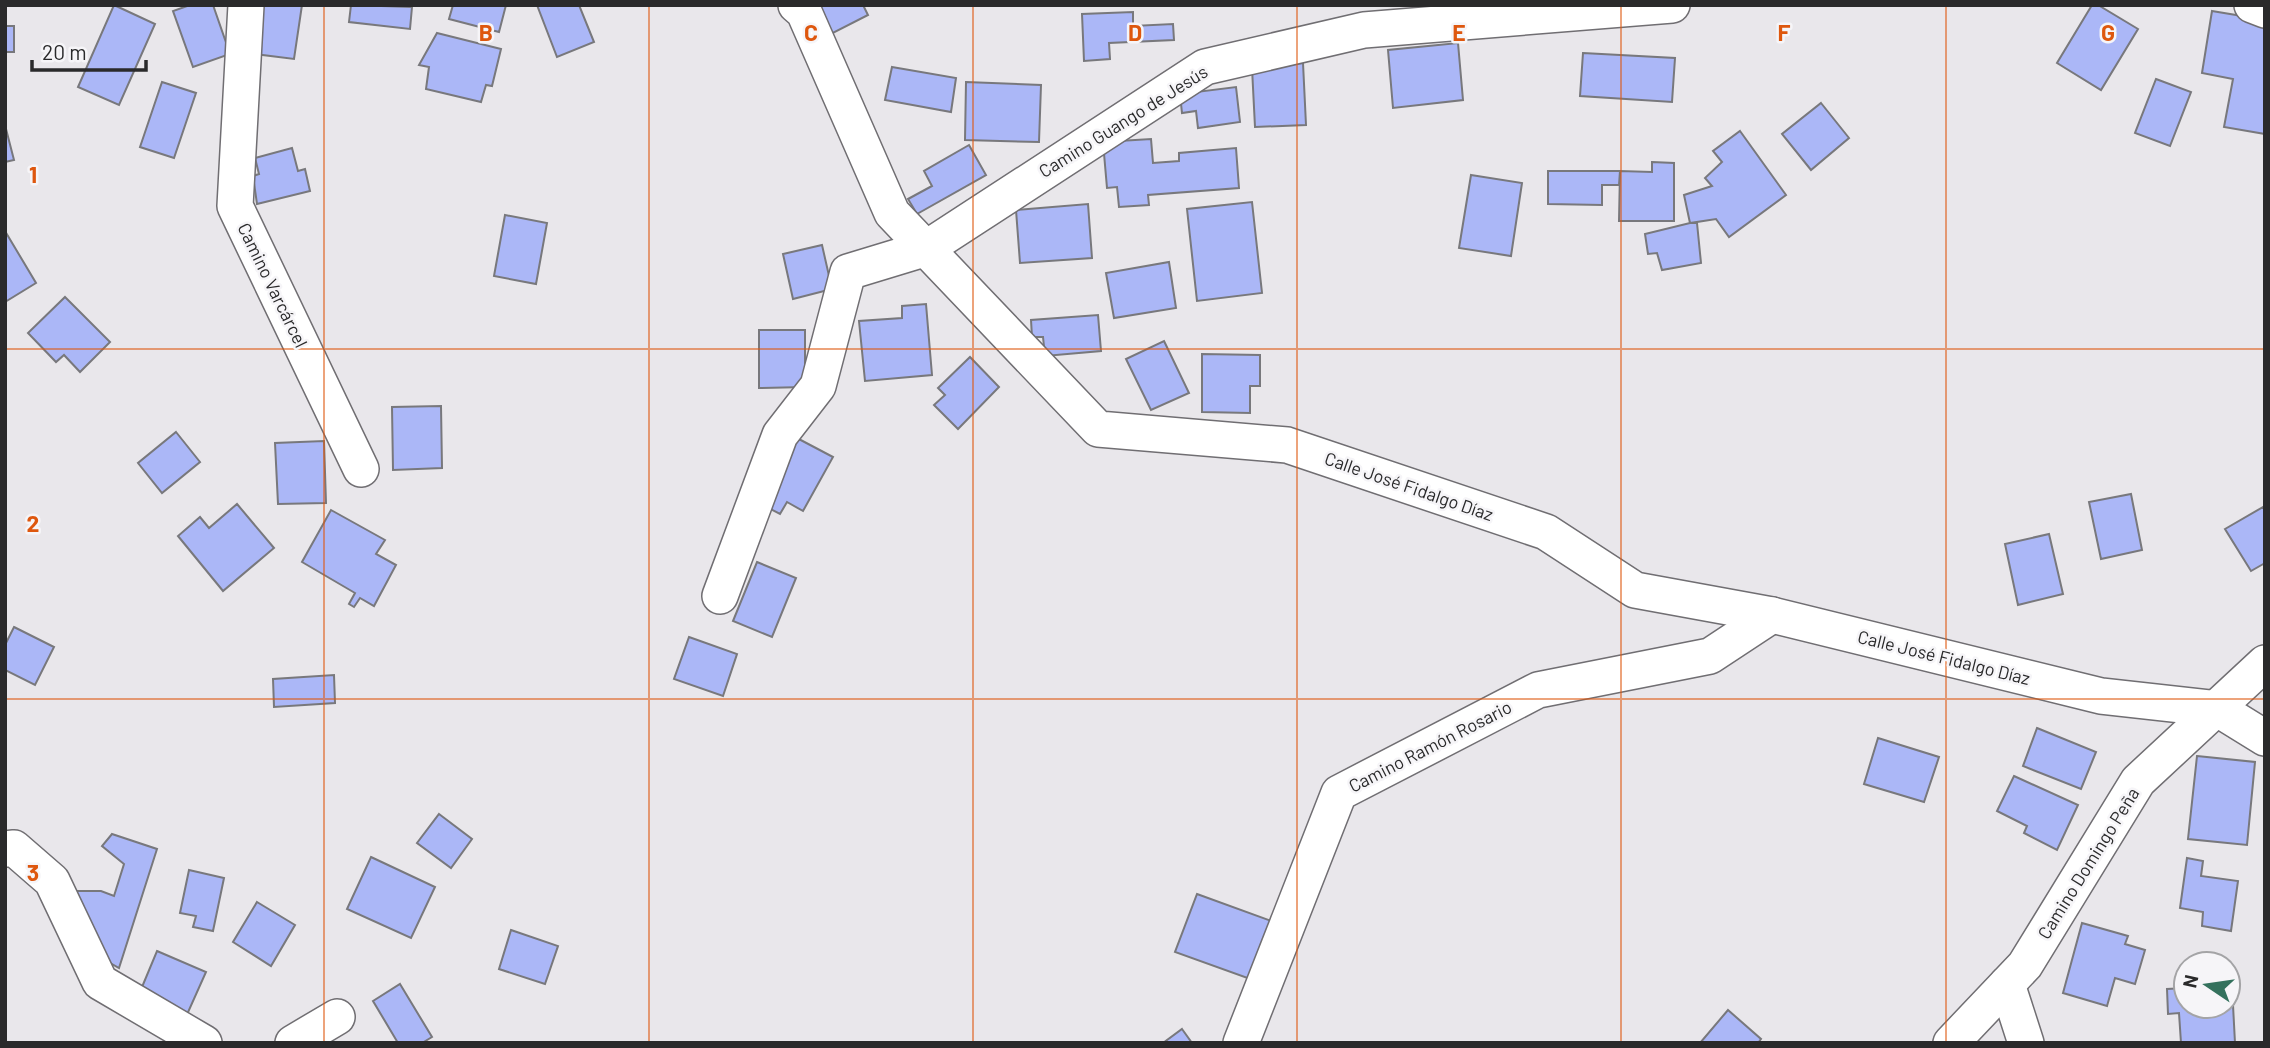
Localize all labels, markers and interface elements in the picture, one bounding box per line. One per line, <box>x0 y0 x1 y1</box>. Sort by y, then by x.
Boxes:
text: B <box>479 18 493 46</box>
text: C <box>804 18 818 46</box>
text: D <box>1128 18 1142 46</box>
text: E <box>1452 18 1466 46</box>
text: F <box>1778 18 1791 46</box>
text: G <box>2101 18 2115 46</box>
scale bar <box>32 28 145 72</box>
text: 20 m <box>42 39 87 64</box>
street label: Camino Guango de Jesús <box>1035 60 1211 182</box>
text: 1 <box>29 160 37 188</box>
street label: Camino Varcárcel <box>233 219 313 351</box>
street label: Calle José Fidalgo Díaz <box>1322 447 1496 525</box>
text: 2 <box>27 509 39 537</box>
street label: Calle José Fidalgo Díaz <box>1856 625 2032 689</box>
street label: Camino Ramón Rosario <box>1345 695 1515 797</box>
street label: Camino Domingo Peña <box>2032 783 2144 943</box>
text: 3 <box>27 858 39 886</box>
north arrow <box>2172 950 2242 1020</box>
text: N <box>2177 972 2203 990</box>

